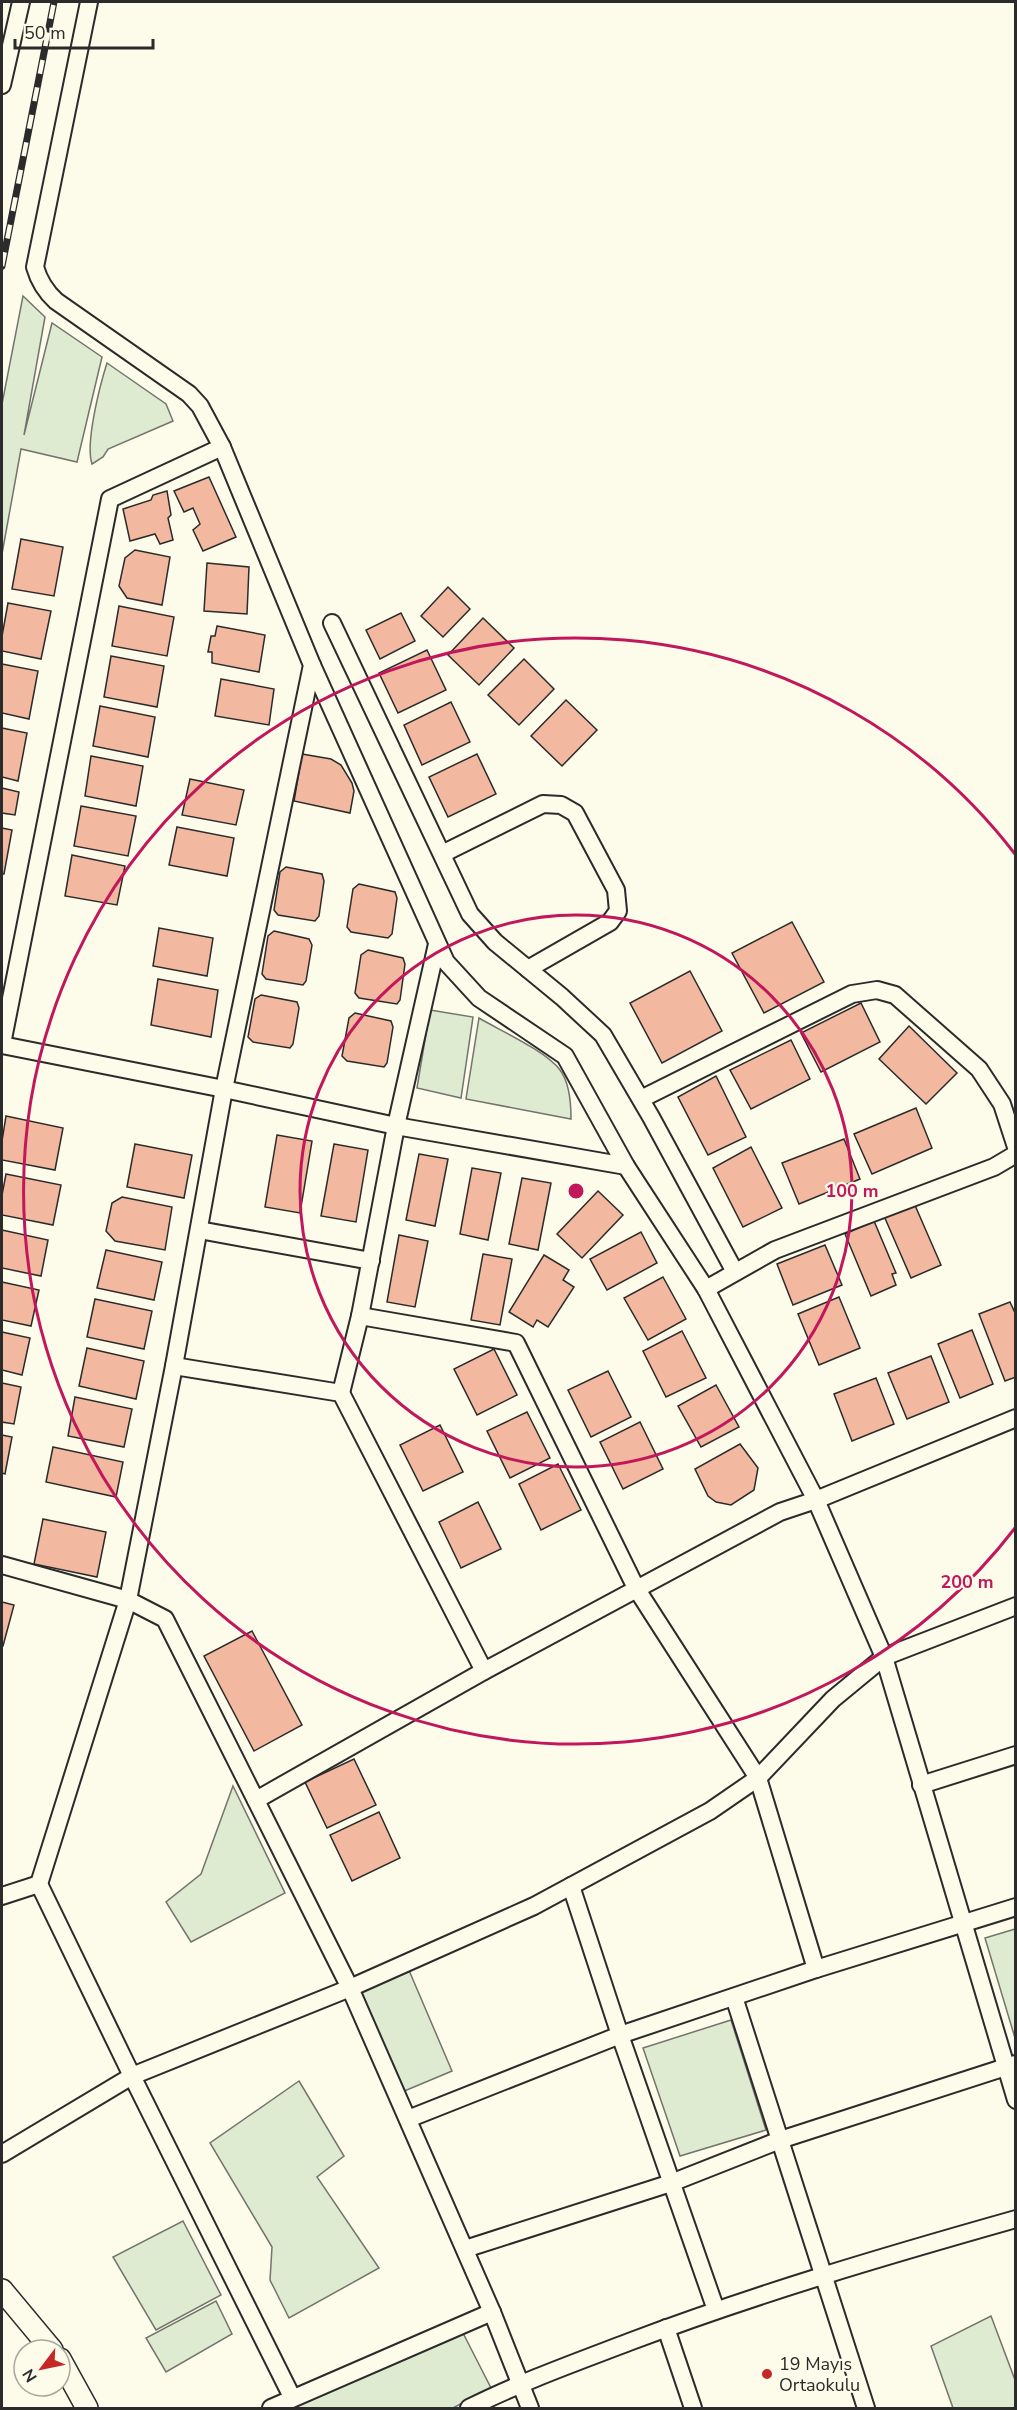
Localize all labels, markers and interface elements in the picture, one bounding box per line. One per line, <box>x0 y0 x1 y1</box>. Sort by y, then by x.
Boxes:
scale bar <box>15 12 153 50</box>
text: 50 m <box>24 21 66 45</box>
text: 100 m <box>825 1179 879 1203</box>
centre of rings <box>566 1181 586 1201</box>
text: 200 m <box>940 1570 994 1594</box>
north arrow <box>12 2338 72 2398</box>
place label: 19 Mayıs Ortaokulu <box>779 2352 860 2397</box>
text: N <box>18 2365 43 2386</box>
marker: 19 Mayıs Ortaokulu <box>760 2367 774 2381</box>

